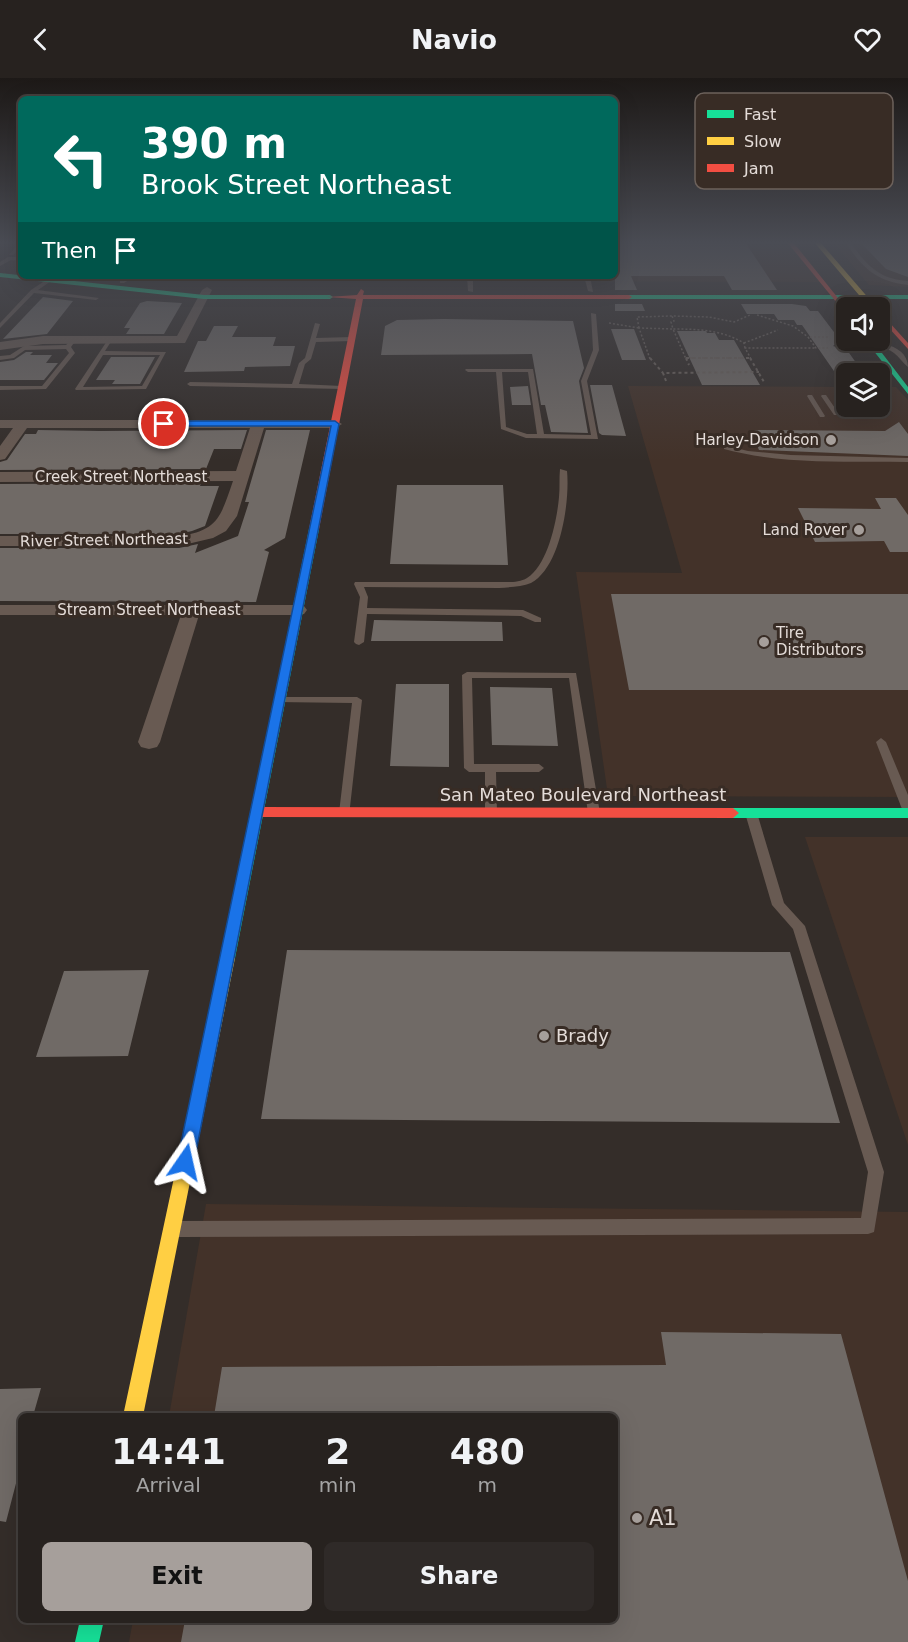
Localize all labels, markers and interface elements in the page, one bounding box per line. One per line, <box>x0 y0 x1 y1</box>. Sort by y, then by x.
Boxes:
icon: back <box>24 23 57 56</box>
icon: heart <box>851 23 884 56</box>
text: Navio <box>411 24 497 55</box>
legend <box>695 93 893 189</box>
text: Fast <box>744 105 776 124</box>
text: 390 m <box>141 119 287 168</box>
icon: left <box>42 120 120 198</box>
text: Slow <box>744 132 781 151</box>
text: Jam <box>743 159 774 178</box>
text: Brook Street Northeast <box>141 169 451 200</box>
icon: arrive <box>109 234 142 267</box>
text: Then <box>42 238 97 263</box>
map controls <box>836 297 890 417</box>
button: sound <box>836 297 890 351</box>
button: layers <box>836 363 890 417</box>
pin <box>138 398 189 449</box>
icon: arrive <box>147 407 180 440</box>
place label: Harley-Davidson <box>695 431 819 449</box>
marker: Harley-Davidson <box>824 433 838 447</box>
street label: Creek Street Northeast <box>35 468 207 486</box>
place label: Land Rover <box>762 521 848 539</box>
marker: Land Rover <box>852 523 866 537</box>
street label: River Street Northeast <box>20 530 188 550</box>
street label: Stream Street Northeast <box>57 601 241 619</box>
place label: Tire Distributors <box>775 624 864 659</box>
marker: Tire Distributors <box>757 635 771 649</box>
street label: San Mateo Boulevard Northeast <box>440 784 726 805</box>
place label: Brady <box>556 1025 609 1046</box>
marker: Brady <box>537 1029 551 1043</box>
position arrow <box>153 1130 217 1194</box>
text: 14:41 <box>111 1431 226 1472</box>
text: 2 <box>325 1431 350 1472</box>
text: 480 <box>450 1431 525 1472</box>
text: Arrival <box>136 1473 201 1497</box>
text: min <box>319 1473 357 1497</box>
text: m <box>478 1473 497 1497</box>
place label: A1 <box>649 1506 677 1530</box>
marker: A1 <box>630 1511 644 1525</box>
button: Exit <box>42 1542 312 1611</box>
button: Share <box>324 1542 594 1611</box>

